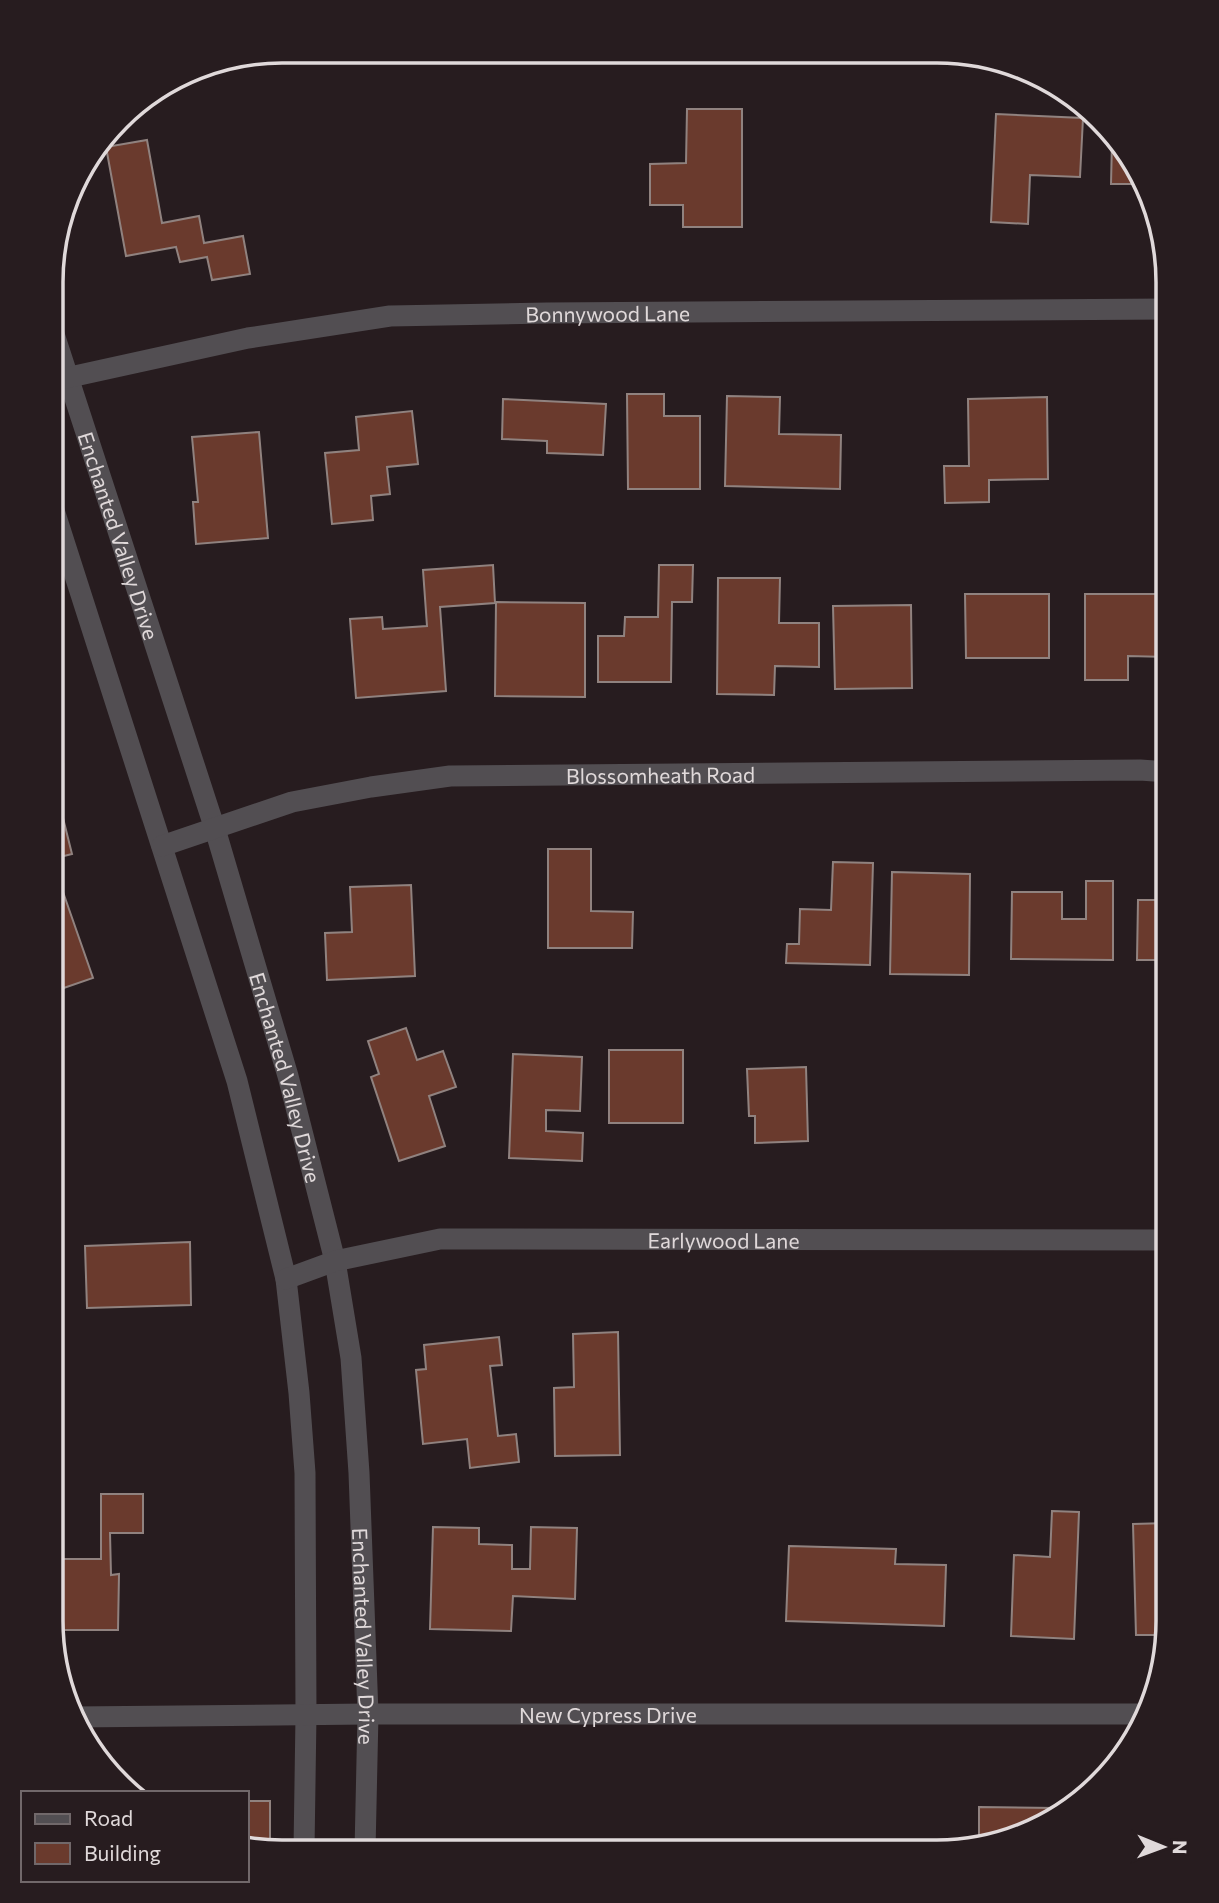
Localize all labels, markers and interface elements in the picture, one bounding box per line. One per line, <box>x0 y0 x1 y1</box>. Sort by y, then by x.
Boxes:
street label: Bonnywood Lane <box>525 300 690 326</box>
street label: Enchanted Valley Drive <box>74 428 165 643</box>
street label: Blossomheath Road <box>566 761 755 787</box>
street label: Enchanted Valley Drive <box>245 969 327 1185</box>
street label: Earlywood Lane <box>648 1227 800 1252</box>
street label: Enchanted Valley Drive <box>349 1527 381 1745</box>
street label: New Cypress Drive <box>519 1702 697 1727</box>
legend <box>21 1791 248 1882</box>
text: Road <box>84 1805 133 1830</box>
north arrow <box>1128 1812 1198 1882</box>
text: Building <box>84 1840 161 1865</box>
text: N <box>1169 1840 1192 1855</box>

